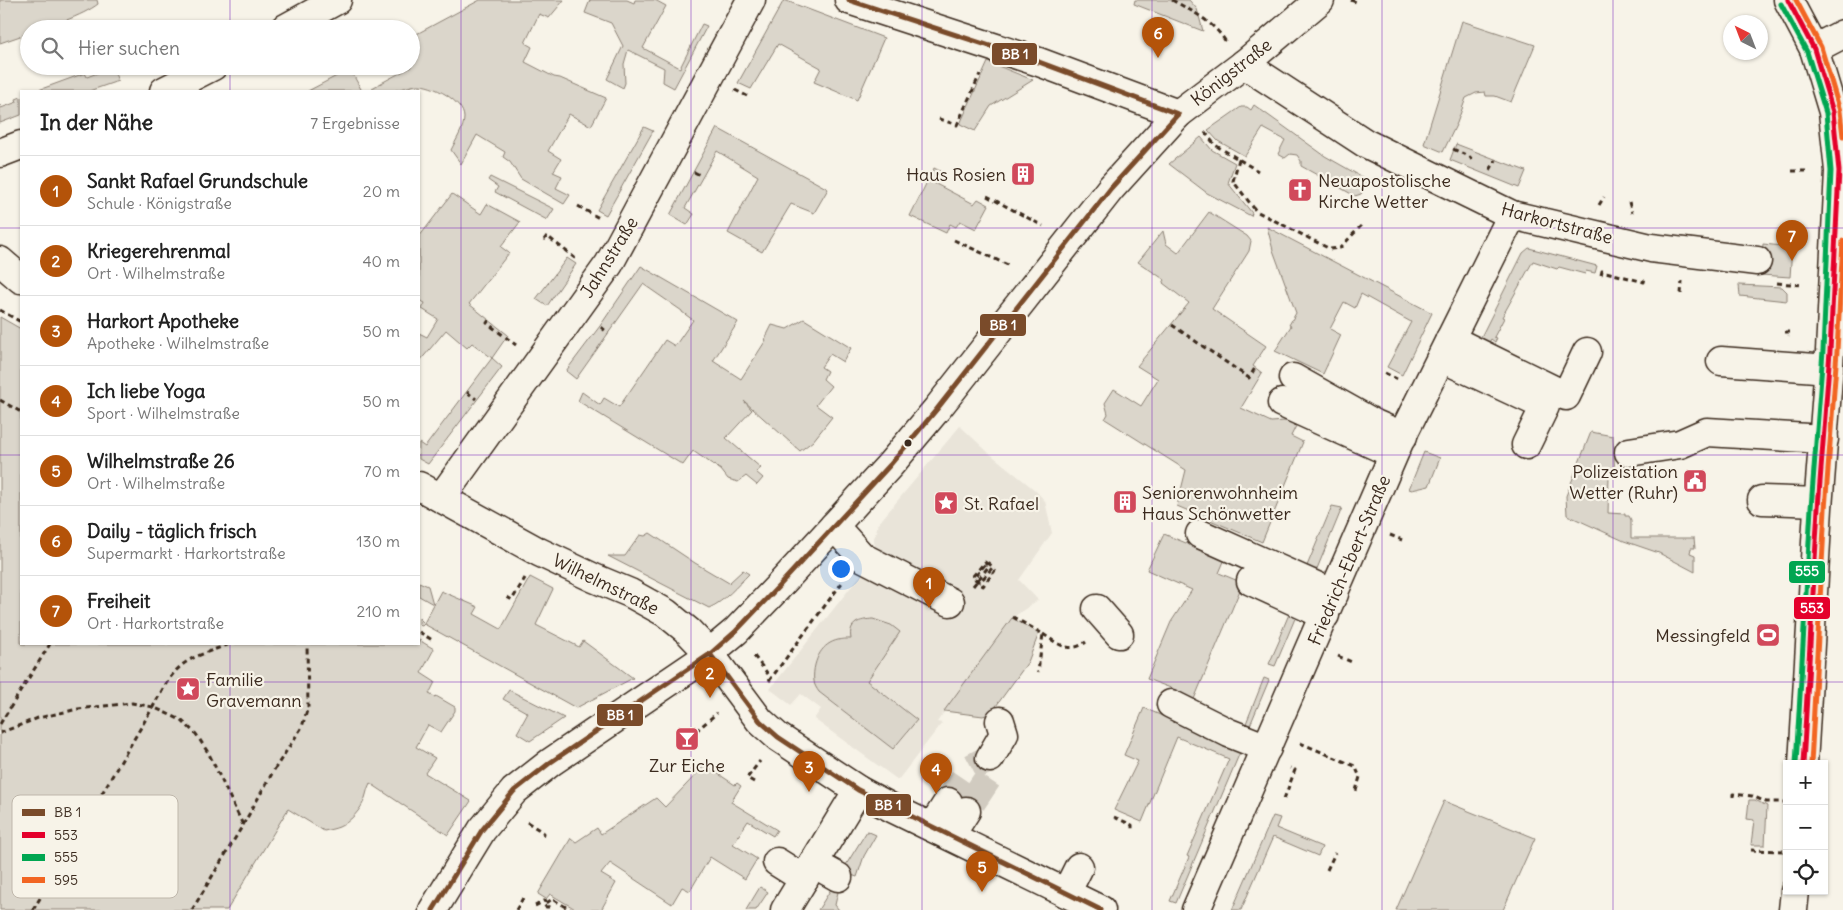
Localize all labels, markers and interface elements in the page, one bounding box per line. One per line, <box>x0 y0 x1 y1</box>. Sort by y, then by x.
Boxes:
north arrow <box>1723 15 1768 60</box>
pin: 6 <box>1142 17 1174 58</box>
search box <box>20 20 420 75</box>
street label: Königstraße <box>1186 33 1276 111</box>
icon: search <box>38 34 66 62</box>
text: Hier suchen <box>78 36 180 60</box>
line badge: BB 1 <box>991 42 1038 66</box>
text: BB 1 <box>1001 45 1029 63</box>
text: In der Nähe <box>40 109 153 136</box>
text: 7 Ergebnisse <box>310 113 400 133</box>
building icon: Haus Rosien <box>1010 161 1036 187</box>
place label: Haus Rosien <box>906 163 1006 186</box>
text: Sankt Rafael Grundschule <box>87 169 308 193</box>
place label: Neuapostolische Kirche Wetter <box>1318 169 1451 213</box>
church icon: Neuapostolische Kirche Wetter <box>1287 177 1313 203</box>
text: 1 <box>53 181 59 201</box>
text: 20 m <box>363 181 400 201</box>
text: Schule · Königstraße <box>87 193 232 213</box>
street label: Harkortstraße <box>1499 197 1615 249</box>
street label: Jahnstraße <box>575 212 643 302</box>
pin: 7 <box>1776 220 1808 261</box>
text: Kriegerehrenmal <box>87 239 230 263</box>
text: 2 <box>52 251 60 271</box>
text: 40 m <box>362 251 400 271</box>
text: Ort · Wilhelmstraße <box>87 263 225 283</box>
text: Harkort Apotheke <box>87 309 239 333</box>
line badge: BB 1 <box>979 313 1027 337</box>
text: BB 1 <box>989 316 1017 334</box>
text: 3 <box>51 321 61 341</box>
text: 50 m <box>362 321 400 341</box>
text: Apotheke · Wilhelmstraße <box>87 333 269 353</box>
text: Ich liebe Yoga <box>87 379 205 403</box>
text: 4 <box>51 391 61 411</box>
text: 50 m <box>362 391 400 411</box>
text: Sport · Wilhelmstraße <box>87 403 240 423</box>
unlabelled marker <box>903 438 913 448</box>
text: Wilhelmstraße 26 <box>87 449 235 473</box>
place label: Polizeistation Wetter (Ruhr) <box>1569 460 1678 504</box>
text: 5 <box>51 461 61 481</box>
text: 70 m <box>364 461 400 481</box>
public building icon: Polizeistation Wetter (Ruhr) <box>1682 468 1708 494</box>
street label: Friedrich-Ebert-Straße <box>1303 471 1395 649</box>
text: Ort · Wilhelmstraße <box>87 473 225 493</box>
place label: Seniorenwohnheim Haus Schönwetter <box>1142 481 1298 525</box>
building icon: Seniorenwohnheim Haus Schönwetter <box>1112 489 1138 515</box>
place icon: St. Rafael <box>933 490 959 516</box>
place label: St. Rafael <box>964 492 1039 515</box>
text: Daily - täglich frisch <box>87 519 257 543</box>
text: 6 <box>51 531 61 551</box>
text: 130 m <box>356 531 400 551</box>
text: Supermarkt · Harkortstraße <box>87 543 286 563</box>
street label: Wilhelmstraße <box>549 548 663 620</box>
your location <box>828 556 854 582</box>
line badge: 555 <box>1788 560 1826 584</box>
text: 555 <box>1795 562 1819 580</box>
pin: 1 <box>913 567 945 608</box>
text: Freiheit <box>87 589 151 613</box>
line badge: 553 <box>1793 596 1831 620</box>
text: 553 <box>1800 599 1824 617</box>
text: 7 <box>52 601 60 621</box>
text: 210 m <box>357 601 400 621</box>
text: Ort · Harkortstraße <box>87 613 224 633</box>
sports icon: Messingfeld <box>1755 622 1781 648</box>
place label: Messingfeld <box>1655 624 1750 647</box>
pin: 2 <box>694 657 726 698</box>
place label: Familie Gravemann <box>206 668 302 712</box>
place icon: Familie Gravemann <box>175 676 201 702</box>
line badge: BB 1 <box>596 703 644 727</box>
text: BB 1 <box>606 706 634 724</box>
bar icon: Zur Eiche <box>674 726 700 752</box>
pin: 3 <box>793 751 825 792</box>
pin: 4 <box>920 753 952 794</box>
place label: Zur Eiche <box>649 754 725 777</box>
map controls <box>1783 760 1828 895</box>
button: + <box>1783 760 1828 805</box>
line badge: BB 1 <box>865 793 912 817</box>
legend <box>12 795 178 898</box>
text: BB 1 <box>874 796 902 814</box>
text: BB 1 <box>54 803 81 821</box>
button: − <box>1783 805 1828 850</box>
text: 553 <box>54 826 78 844</box>
text: 555 <box>54 848 78 866</box>
button: locate <box>1783 850 1828 895</box>
pin: 5 <box>966 851 998 892</box>
text: 595 <box>54 871 78 889</box>

